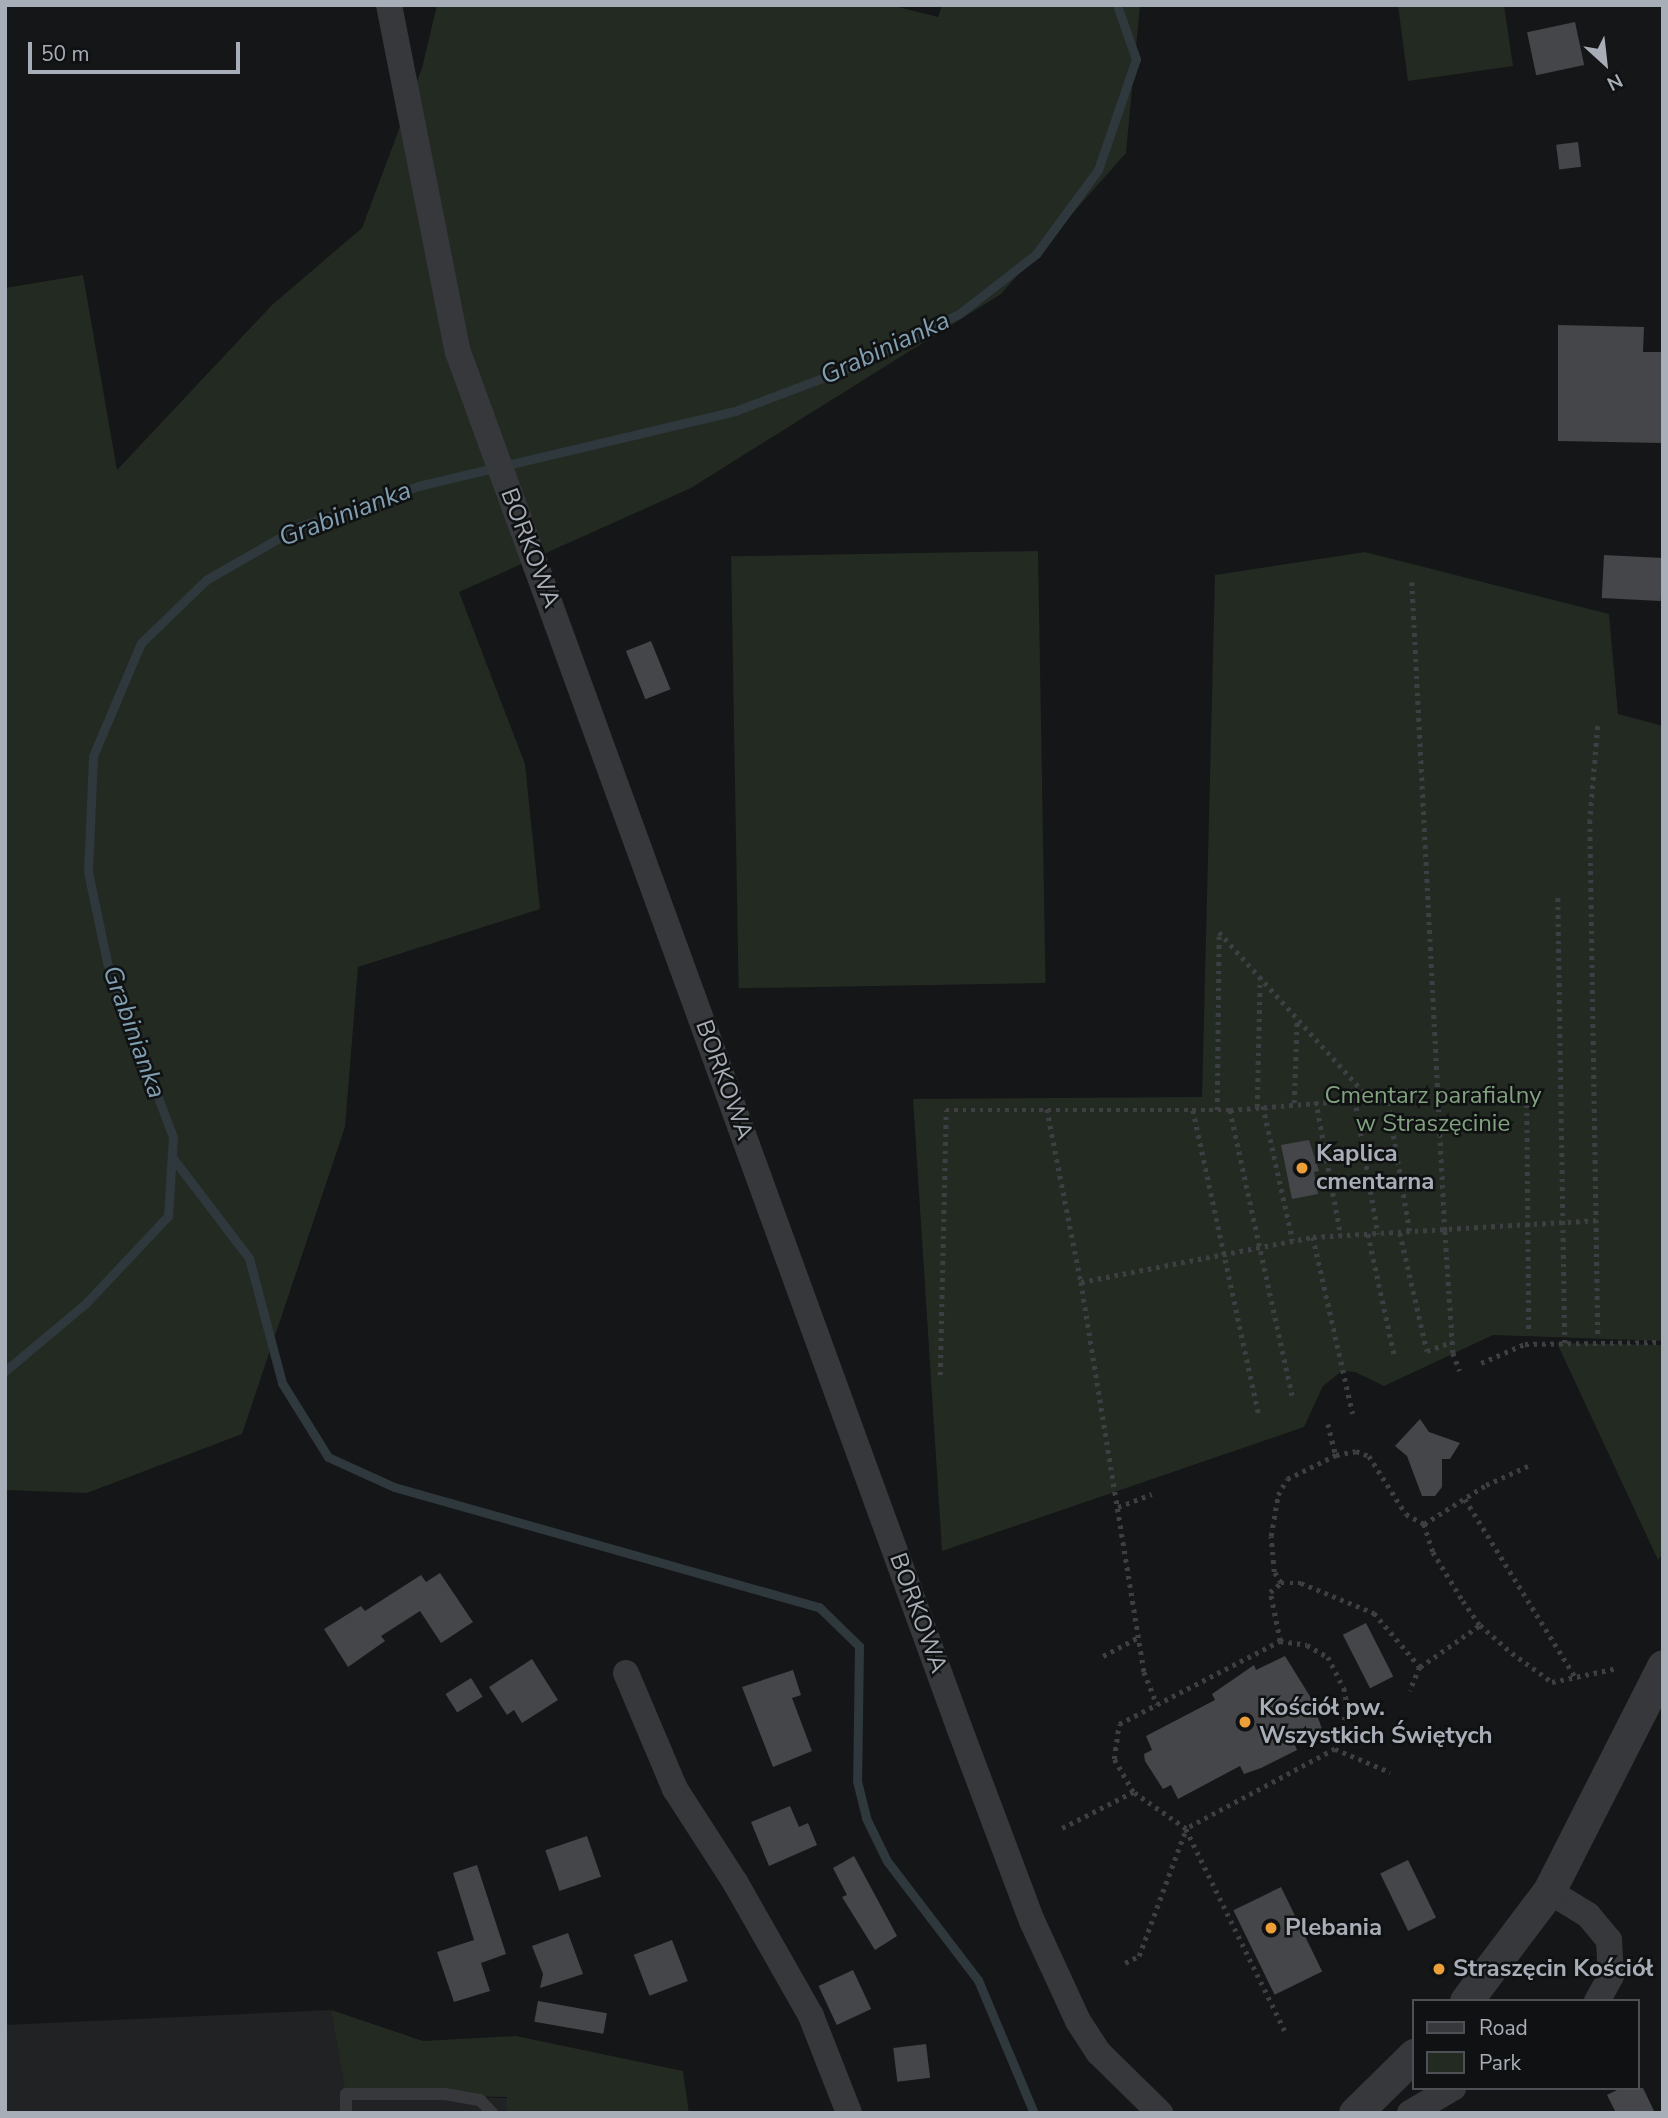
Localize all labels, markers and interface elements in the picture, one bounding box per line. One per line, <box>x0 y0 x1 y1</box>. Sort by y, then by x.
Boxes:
scale bar <box>32 28 243 72</box>
north arrow <box>1570 28 1640 98</box>
text: 50 m <box>41 40 90 68</box>
text: N <box>1602 67 1627 97</box>
water label: Grabinianka <box>815 304 955 392</box>
water label: Grabinianka <box>275 475 415 553</box>
street label: BORKOWA <box>494 484 566 612</box>
water label: Grabinianka <box>96 961 172 1103</box>
street label: BORKOWA <box>689 1016 759 1144</box>
park label: Cmentarz parafialny w Straszęcinie <box>1324 1082 1542 1138</box>
place label: Kaplica cmentarna <box>1316 1140 1434 1196</box>
marker: Kaplica cmentarna <box>1294 1160 1310 1176</box>
street label: BORKOWA <box>883 1549 953 1677</box>
place label: Kościół pw. Wszystkich Świętych <box>1259 1694 1493 1750</box>
marker: Kościół pw. Wszystkich Świętych <box>1237 1714 1253 1730</box>
place label: Plebania <box>1285 1914 1382 1942</box>
marker: Plebania <box>1263 1920 1279 1936</box>
place label: Straszęcin Kościół <box>1453 1955 1653 1983</box>
marker: Straszęcin Kościół <box>1431 1961 1447 1977</box>
legend <box>1412 1999 1640 2090</box>
text: Road <box>1479 2014 1528 2042</box>
text: Park <box>1479 2049 1521 2077</box>

